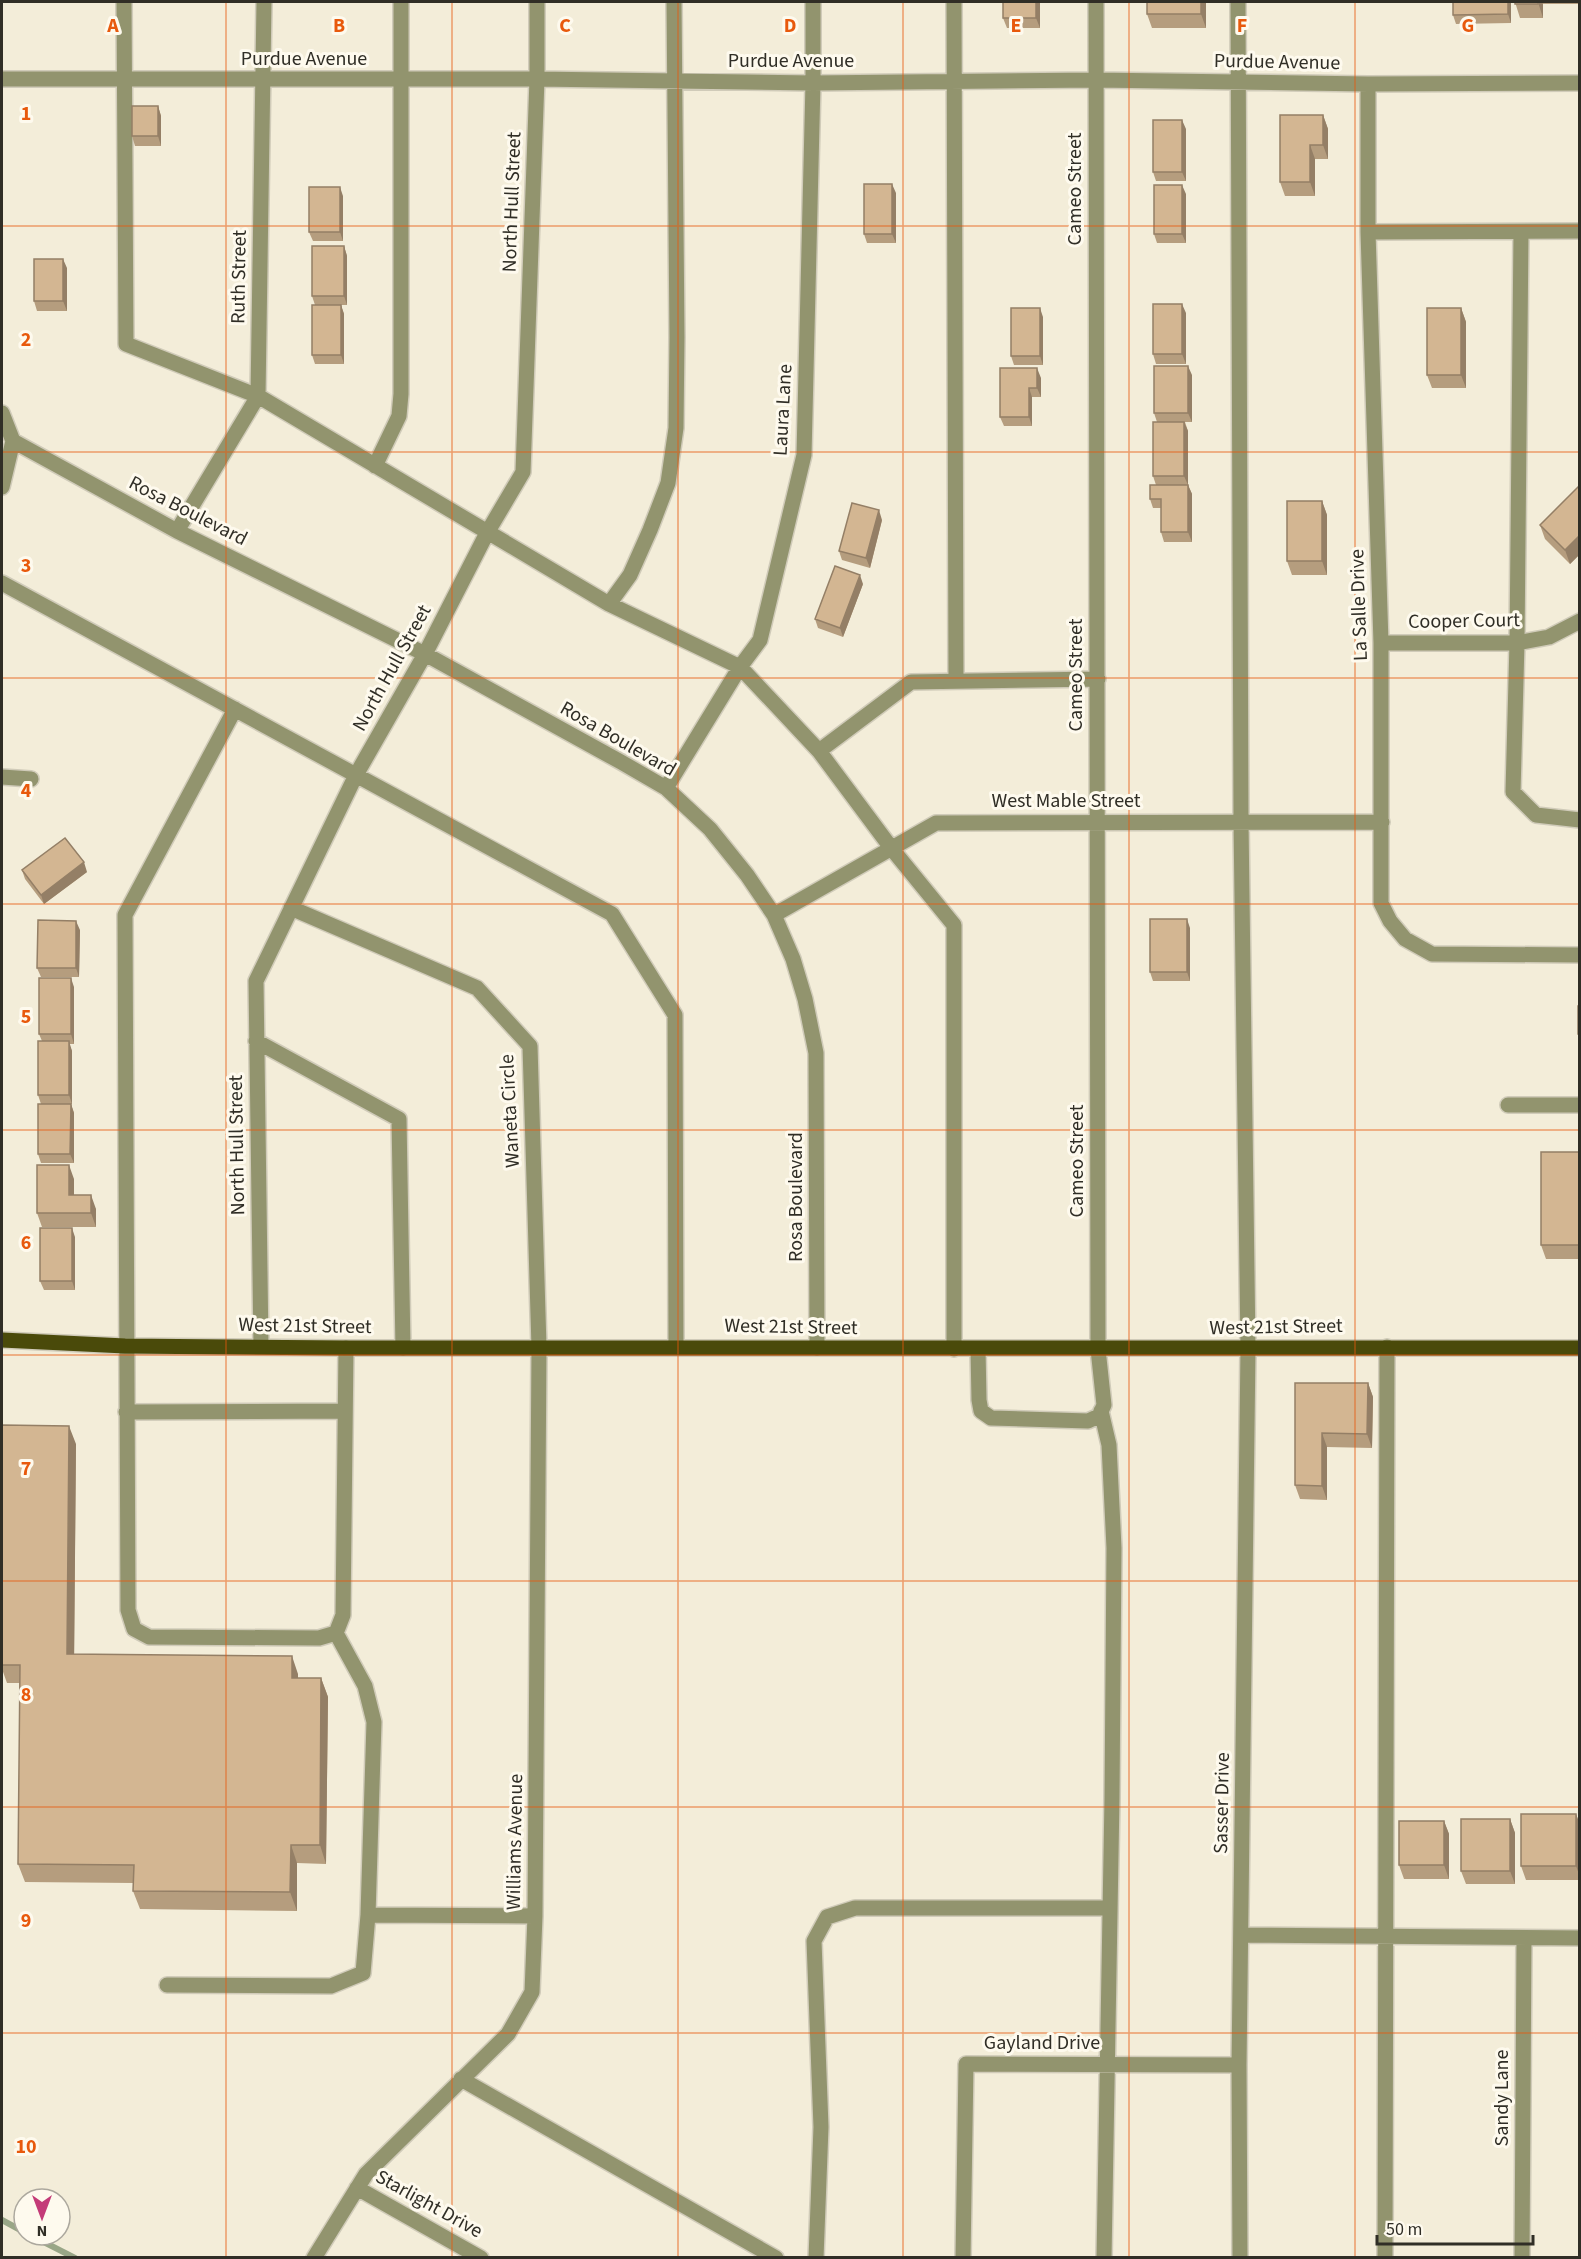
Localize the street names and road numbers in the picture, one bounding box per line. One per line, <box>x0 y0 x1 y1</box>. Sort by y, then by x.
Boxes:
street label: Purdue Avenue <box>241 45 367 73</box>
street label: Purdue Avenue <box>728 47 854 75</box>
street label: Purdue Avenue <box>1214 47 1341 77</box>
street label: North Hull Street <box>496 131 528 273</box>
street label: Cameo Street <box>1061 132 1089 245</box>
street label: Ruth Street <box>224 230 254 324</box>
street label: Laura Lane <box>767 363 799 457</box>
street label: Rosa Boulevard <box>124 469 252 553</box>
street label: La Salle Drive <box>1343 548 1375 661</box>
street label: North Hull Street <box>346 600 438 736</box>
street label: Cooper Court <box>1408 606 1520 636</box>
street label: Cameo Street <box>1062 618 1090 731</box>
street label: Rosa Boulevard <box>555 694 681 784</box>
street label: West Mable Street <box>991 787 1141 815</box>
street label: Waneta Circle <box>493 1053 527 1169</box>
street label: North Hull Street <box>222 1074 252 1216</box>
street label: Cameo Street <box>1063 1104 1091 1217</box>
street label: Rosa Boulevard <box>782 1132 810 1262</box>
street label: West 21st Street <box>238 1311 372 1341</box>
street label: West 21st Street <box>724 1312 858 1342</box>
street label: West 21st Street <box>1209 1312 1343 1342</box>
street label: Sasser Drive <box>1207 1752 1237 1854</box>
street label: Williams Avenue <box>500 1773 530 1910</box>
street label: Gayland Drive <box>984 2029 1100 2057</box>
street label: Sandy Lane <box>1488 2050 1516 2146</box>
street label: Starlight Drive <box>370 2163 488 2245</box>

